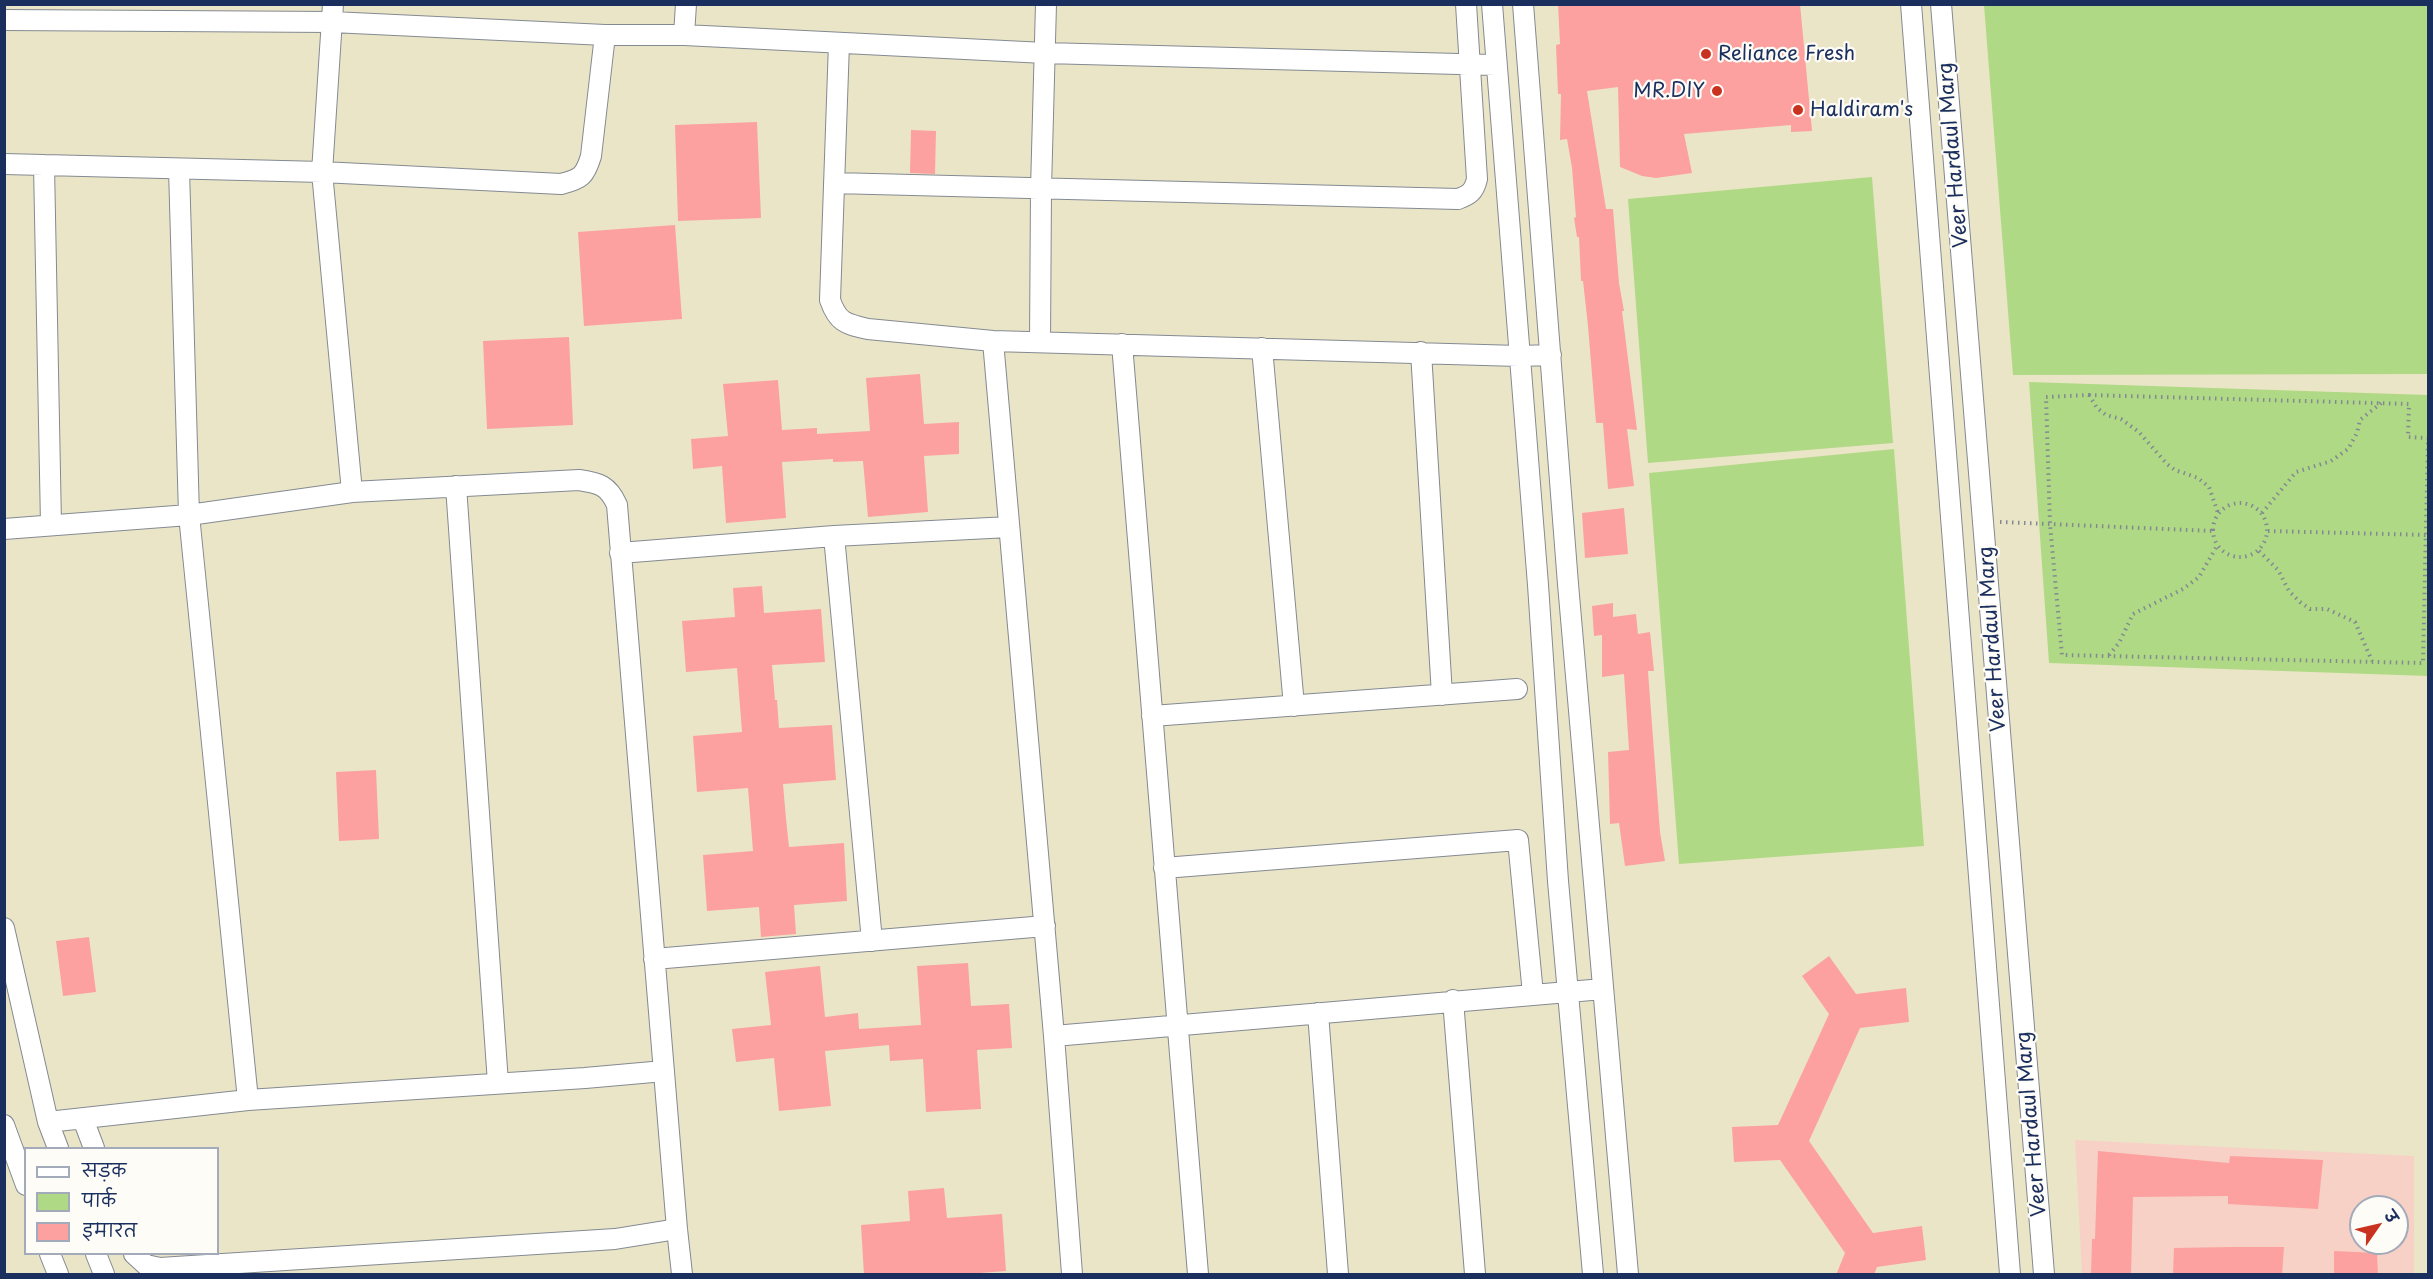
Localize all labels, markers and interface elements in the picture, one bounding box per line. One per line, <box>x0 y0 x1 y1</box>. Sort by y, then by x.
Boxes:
place label: Reliance Fresh <box>1718 42 1855 66</box>
marker: Reliance Fresh <box>1699 47 1713 61</box>
street label: Veer Hardaul Marg <box>1934 61 1974 249</box>
place label: MR.DIY <box>1633 79 1705 103</box>
marker: MR.DIY <box>1710 84 1724 98</box>
place label: Haldiram's <box>1810 98 1913 122</box>
marker: Haldiram's <box>1791 103 1805 117</box>
street label: Veer Hardaul Marg <box>1975 545 2011 733</box>
street label: Veer Hardaul Marg <box>2012 1030 2052 1218</box>
legend <box>24 1147 219 1255</box>
text: सड़क <box>82 1156 126 1183</box>
text: पार्क <box>82 1186 116 1213</box>
north arrow <box>2349 1195 2409 1255</box>
text: उ <box>2379 1205 2405 1227</box>
text: इमारत <box>82 1216 137 1243</box>

